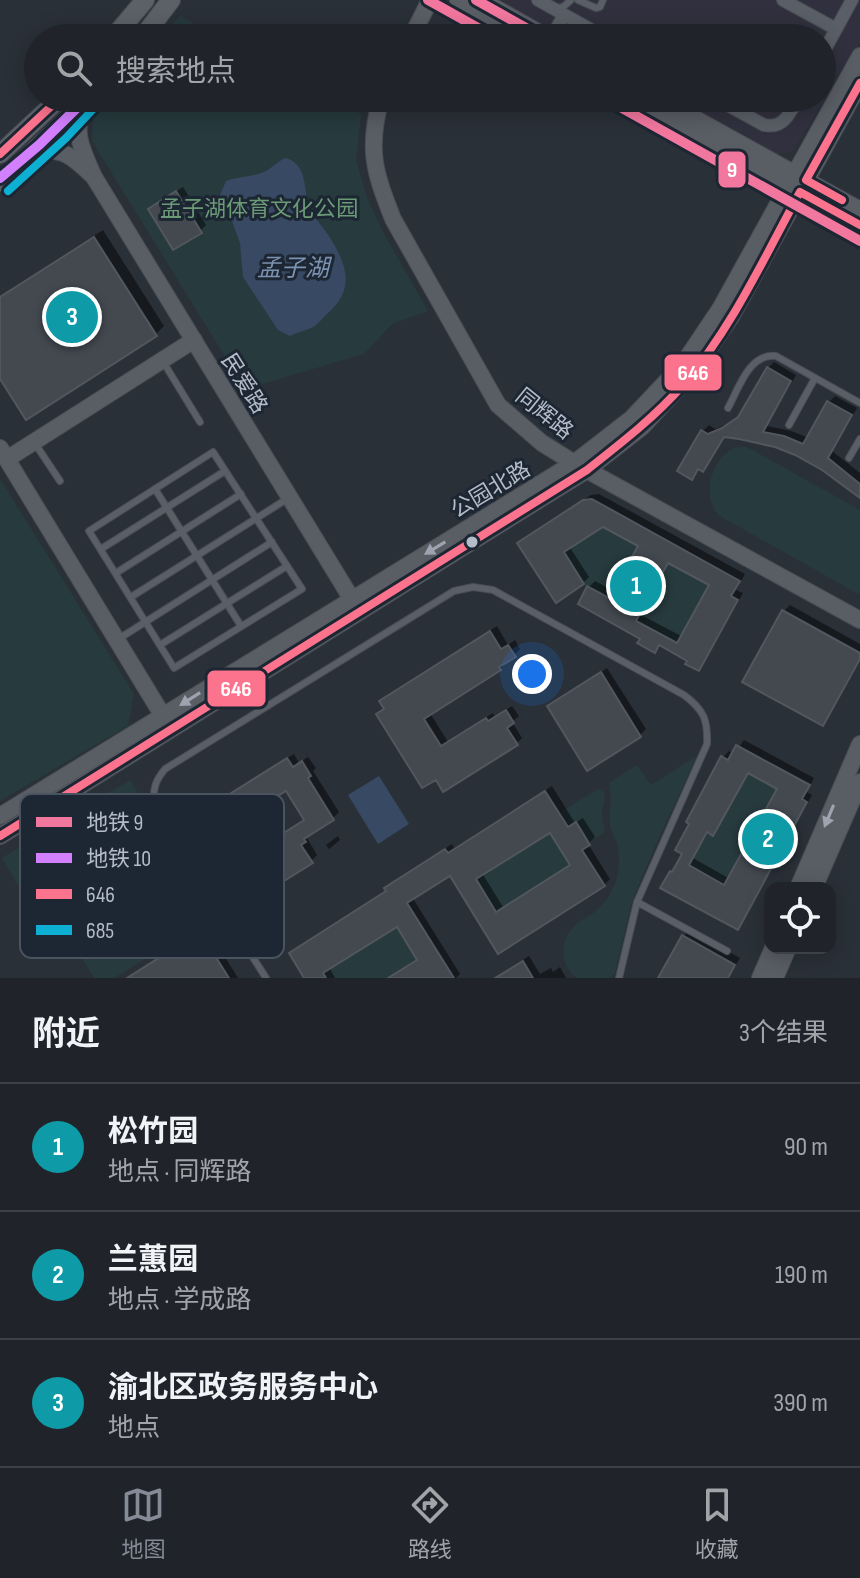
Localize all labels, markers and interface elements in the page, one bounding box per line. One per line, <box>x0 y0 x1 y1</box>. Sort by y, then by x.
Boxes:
search box <box>24 24 836 112</box>
icon: search <box>52 46 96 90</box>
text: 搜索地点 <box>116 54 236 90</box>
line badge: 9 <box>717 150 747 189</box>
text: 9 <box>727 157 737 184</box>
park label: 孟子湖体育文化公园 <box>160 196 358 223</box>
water label: 孟子湖 <box>257 254 333 283</box>
pin: 3 <box>46 287 98 347</box>
street label: 民爱路 <box>215 349 273 419</box>
line badge: 646 <box>663 353 723 392</box>
text: 646 <box>677 360 709 387</box>
street label: 同辉路 <box>510 383 578 445</box>
street label: 公园北路 <box>446 456 535 525</box>
unlabelled marker <box>464 534 480 550</box>
one-way arrow <box>424 541 446 555</box>
pin: 1 <box>610 556 662 616</box>
your location <box>512 654 552 694</box>
line badge: 646 <box>206 669 267 708</box>
text: 646 <box>220 676 252 703</box>
one-way arrow <box>179 692 201 706</box>
legend <box>20 794 284 958</box>
one-way arrow <box>823 804 836 828</box>
pin: 2 <box>742 809 794 869</box>
text: 地铁 9 <box>86 810 143 837</box>
text: 地铁 10 <box>86 846 151 873</box>
text: 646 <box>86 882 115 909</box>
map controls <box>764 882 836 954</box>
button: locate <box>764 882 836 954</box>
text: 685 <box>86 918 114 945</box>
text: 附近 <box>32 1014 100 1055</box>
text: 3个结果 <box>739 1018 828 1049</box>
text: 松竹园 <box>108 1114 198 1150</box>
text: 1 <box>53 1132 63 1163</box>
text: 90 m <box>784 1132 828 1163</box>
text: 地点 · 同辉路 <box>108 1157 251 1188</box>
text: 兰蕙园 <box>108 1242 198 1278</box>
text: 2 <box>52 1260 64 1291</box>
text: 190 m <box>775 1260 828 1291</box>
text: 地点 · 学成路 <box>108 1285 251 1316</box>
text: 渝北区政务服务中心 <box>108 1370 378 1406</box>
text: 3 <box>52 1388 64 1419</box>
text: 390 m <box>773 1388 828 1419</box>
text: 地点 <box>108 1413 160 1444</box>
tab: 地图 <box>121 1483 165 1564</box>
tab: 路线 <box>408 1483 452 1564</box>
tab: 收藏 <box>695 1483 739 1564</box>

